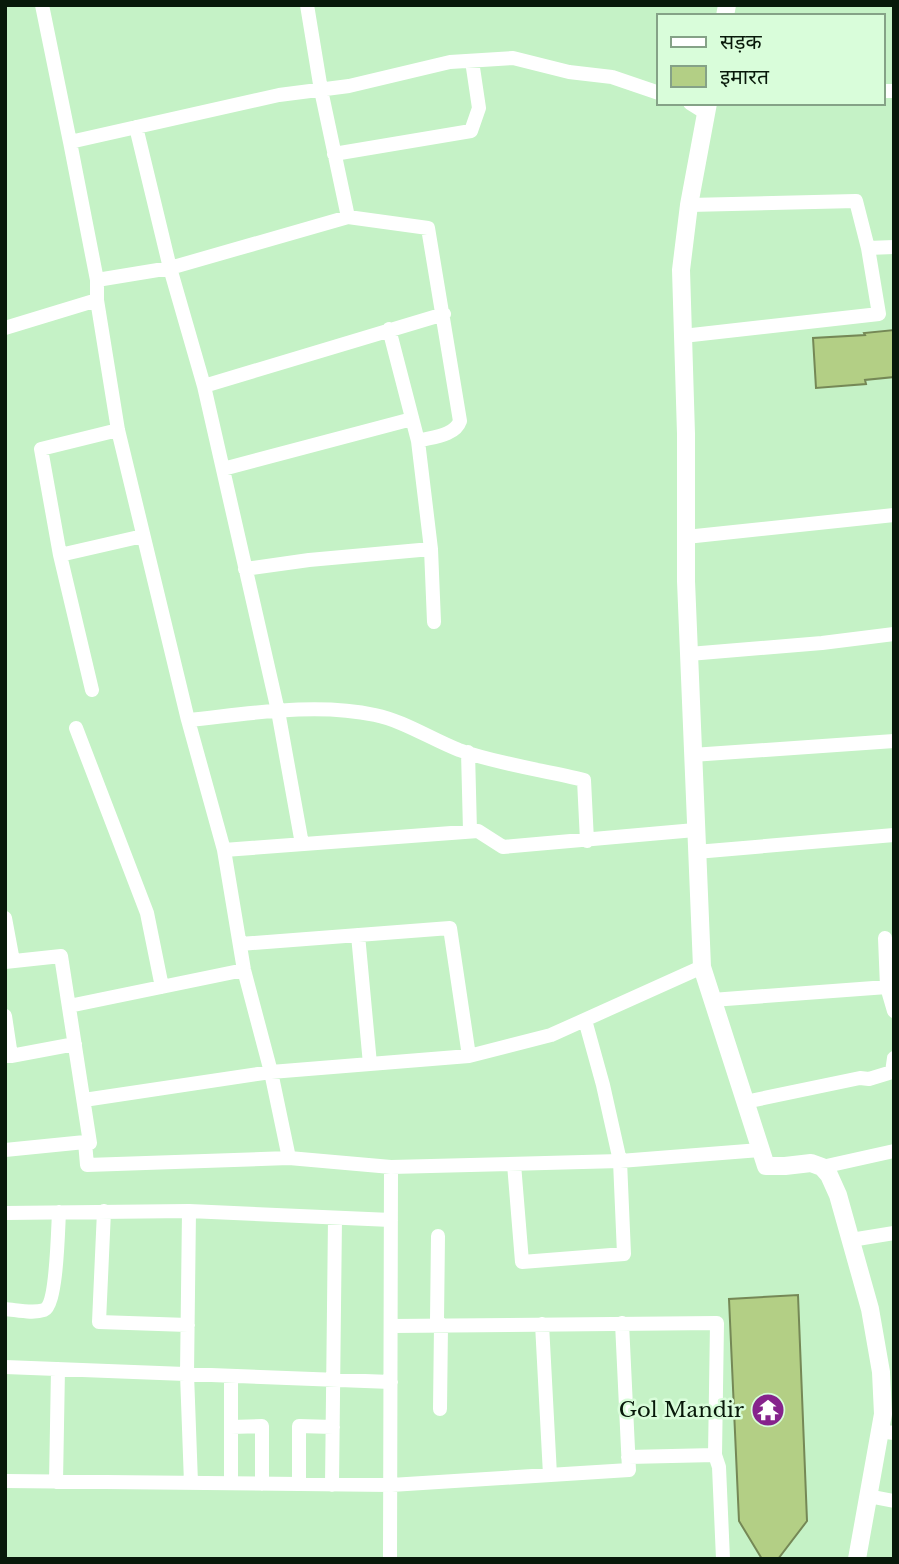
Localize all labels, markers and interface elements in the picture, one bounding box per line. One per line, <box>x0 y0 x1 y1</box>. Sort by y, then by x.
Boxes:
legend <box>657 14 885 105</box>
text: सड़क <box>720 29 762 55</box>
text: इमारत <box>720 64 770 90</box>
temple icon: Gol Mandir <box>749 1391 787 1429</box>
place label: Gol Mandir <box>619 1397 744 1423</box>

